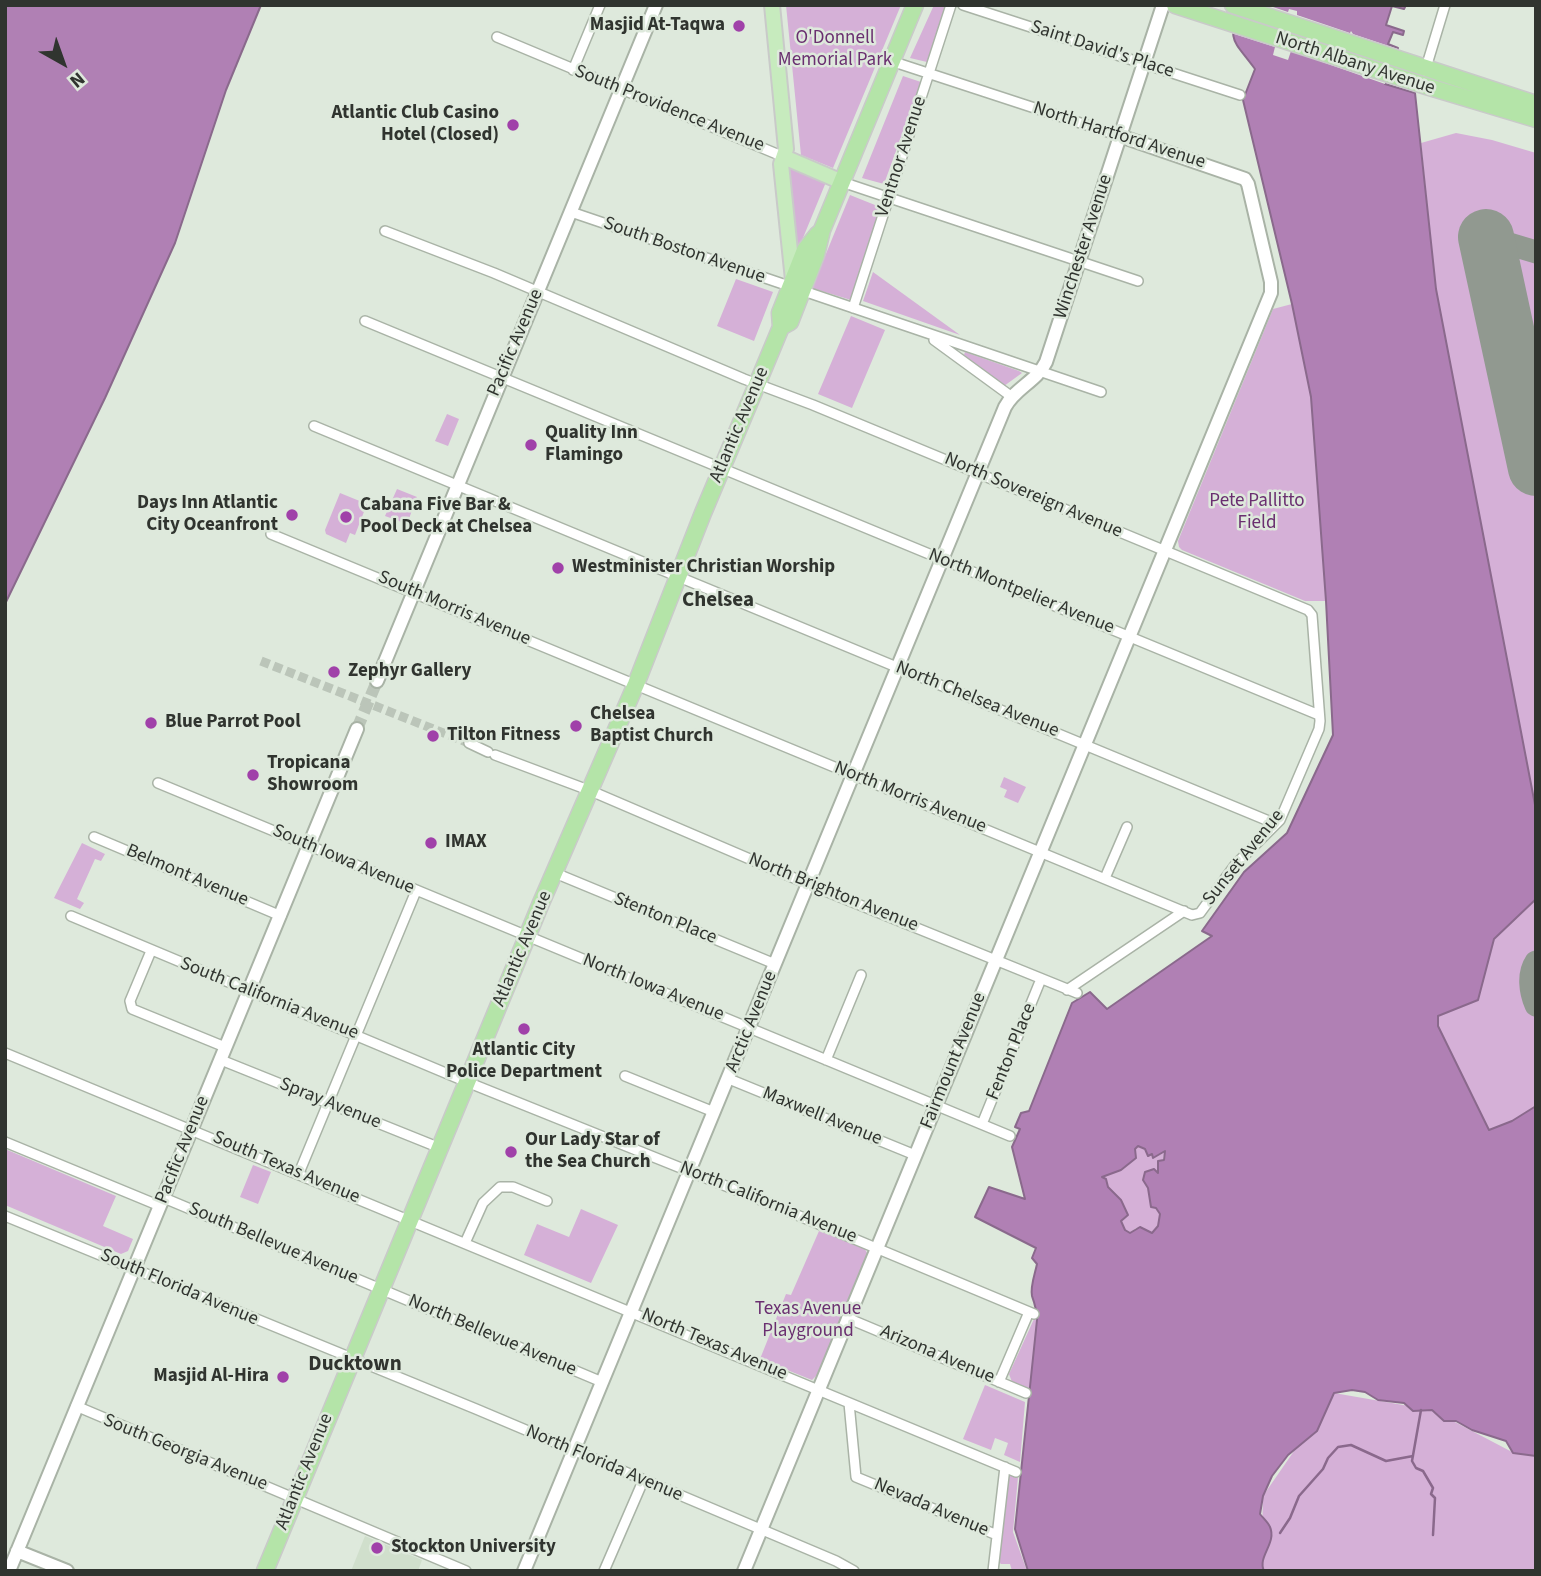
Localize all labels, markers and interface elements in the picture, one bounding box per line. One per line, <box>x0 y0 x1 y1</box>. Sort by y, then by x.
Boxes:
place label: Masjid At-Taqwa <box>590 15 725 37</box>
street label: Saint David's Place <box>1027 16 1177 84</box>
marker: Masjid At-Taqwa <box>731 18 747 34</box>
street label: North Albany Avenue <box>1272 27 1438 101</box>
north arrow <box>28 28 98 98</box>
park label: O'Donnell Memorial Park <box>778 28 892 72</box>
street label: South Providence Avenue <box>571 60 767 158</box>
text: N <box>63 65 90 94</box>
street label: Ventnor Avenue <box>872 94 932 220</box>
street label: North Hartford Avenue <box>1030 97 1208 175</box>
place label: Atlantic Club Casino Hotel (Closed) <box>332 103 499 147</box>
marker: Atlantic Club Casino Hotel (Closed) <box>505 117 521 133</box>
street label: Winchester Avenue <box>1050 172 1118 322</box>
street label: South Boston Avenue <box>600 213 768 289</box>
street label: Pacific Avenue <box>483 286 549 400</box>
street label: Atlantic Avenue <box>705 364 775 486</box>
place label: Quality Inn Flamingo <box>545 423 638 467</box>
marker: Quality Inn Flamingo <box>523 437 539 453</box>
street label: North Sovereign Avenue <box>941 448 1125 544</box>
park label: Pete Pallitto Field <box>1209 491 1305 535</box>
place label: Days Inn Atlantic City Oceanfront <box>137 493 278 537</box>
place label: Cabana Five Bar & Pool Deck at Chelsea <box>360 495 532 539</box>
marker: Days Inn Atlantic City Oceanfront <box>284 507 300 523</box>
marker: Cabana Five Bar & Pool Deck at Chelsea <box>338 509 354 525</box>
street label: North Montpelier Avenue <box>925 544 1117 640</box>
place label: Westminister Christian Worship <box>572 557 835 579</box>
marker: Westminister Christian Worship <box>550 560 566 576</box>
street label: South Morris Avenue <box>374 567 534 651</box>
district label: Chelsea <box>682 588 754 614</box>
street label: North Chelsea Avenue <box>892 657 1062 743</box>
place label: Zephyr Gallery <box>348 661 471 683</box>
marker: Zephyr Gallery <box>326 664 342 680</box>
place label: Chelsea Baptist Church <box>590 704 713 748</box>
place label: Blue Parrot Pool <box>165 712 301 734</box>
marker: Blue Parrot Pool <box>143 715 159 731</box>
marker: Chelsea Baptist Church <box>568 718 584 734</box>
place label: Tilton Fitness <box>447 725 560 747</box>
marker: Tilton Fitness <box>425 728 441 744</box>
place label: Tropicana Showroom <box>267 753 358 797</box>
street label: North Morris Avenue <box>831 757 989 839</box>
marker: Tropicana Showroom <box>245 767 261 783</box>
street label: Sunset Avenue <box>1198 805 1290 911</box>
street label: South Iowa Avenue <box>269 820 417 900</box>
place label: IMAX <box>445 832 487 854</box>
marker: IMAX <box>423 835 439 851</box>
street label: Belmont Avenue <box>122 840 252 912</box>
street label: North Brighton Avenue <box>745 848 921 938</box>
street label: Atlantic Avenue <box>488 888 558 1010</box>
street label: Stenton Place <box>610 888 720 950</box>
street label: North Iowa Avenue <box>579 949 727 1027</box>
street label: South California Avenue <box>176 953 362 1045</box>
street label: Arctic Avenue <box>721 968 783 1076</box>
street label: Fairmount Avenue <box>916 989 992 1133</box>
street label: Fenton Place <box>982 1000 1042 1104</box>
marker: Atlantic City Police Department <box>516 1021 532 1037</box>
place label: Atlantic City Police Department <box>446 1040 602 1084</box>
street label: Spray Avenue <box>276 1073 384 1135</box>
street label: Maxwell Avenue <box>759 1083 885 1151</box>
street label: Pacific Avenue <box>151 1093 215 1207</box>
street label: South Texas Avenue <box>209 1127 363 1209</box>
place label: Our Lady Star of the Sea Church <box>525 1130 660 1174</box>
marker: Our Lady Star of the Sea Church <box>503 1144 519 1160</box>
street label: North California Avenue <box>676 1157 860 1249</box>
street label: South Bellevue Avenue <box>185 1198 361 1290</box>
street label: South Florida Avenue <box>96 1244 262 1332</box>
street label: North Bellevue Avenue <box>404 1290 580 1382</box>
park label: Texas Avenue Playground <box>755 1299 861 1343</box>
street label: North Texas Avenue <box>638 1304 790 1386</box>
street label: Arizona Avenue <box>876 1321 998 1389</box>
district label: Ducktown <box>308 1352 402 1378</box>
place label: Masjid Al-Hira <box>153 1366 269 1388</box>
marker: Masjid Al-Hira <box>275 1369 291 1385</box>
street label: South Georgia Avenue <box>99 1410 271 1496</box>
street label: Atlantic Avenue <box>271 1411 339 1533</box>
street label: North Florida Avenue <box>522 1421 686 1507</box>
street label: Nevada Avenue <box>870 1474 992 1542</box>
place label: Stockton University <box>391 1537 556 1559</box>
marker: Stockton University <box>369 1540 385 1556</box>

